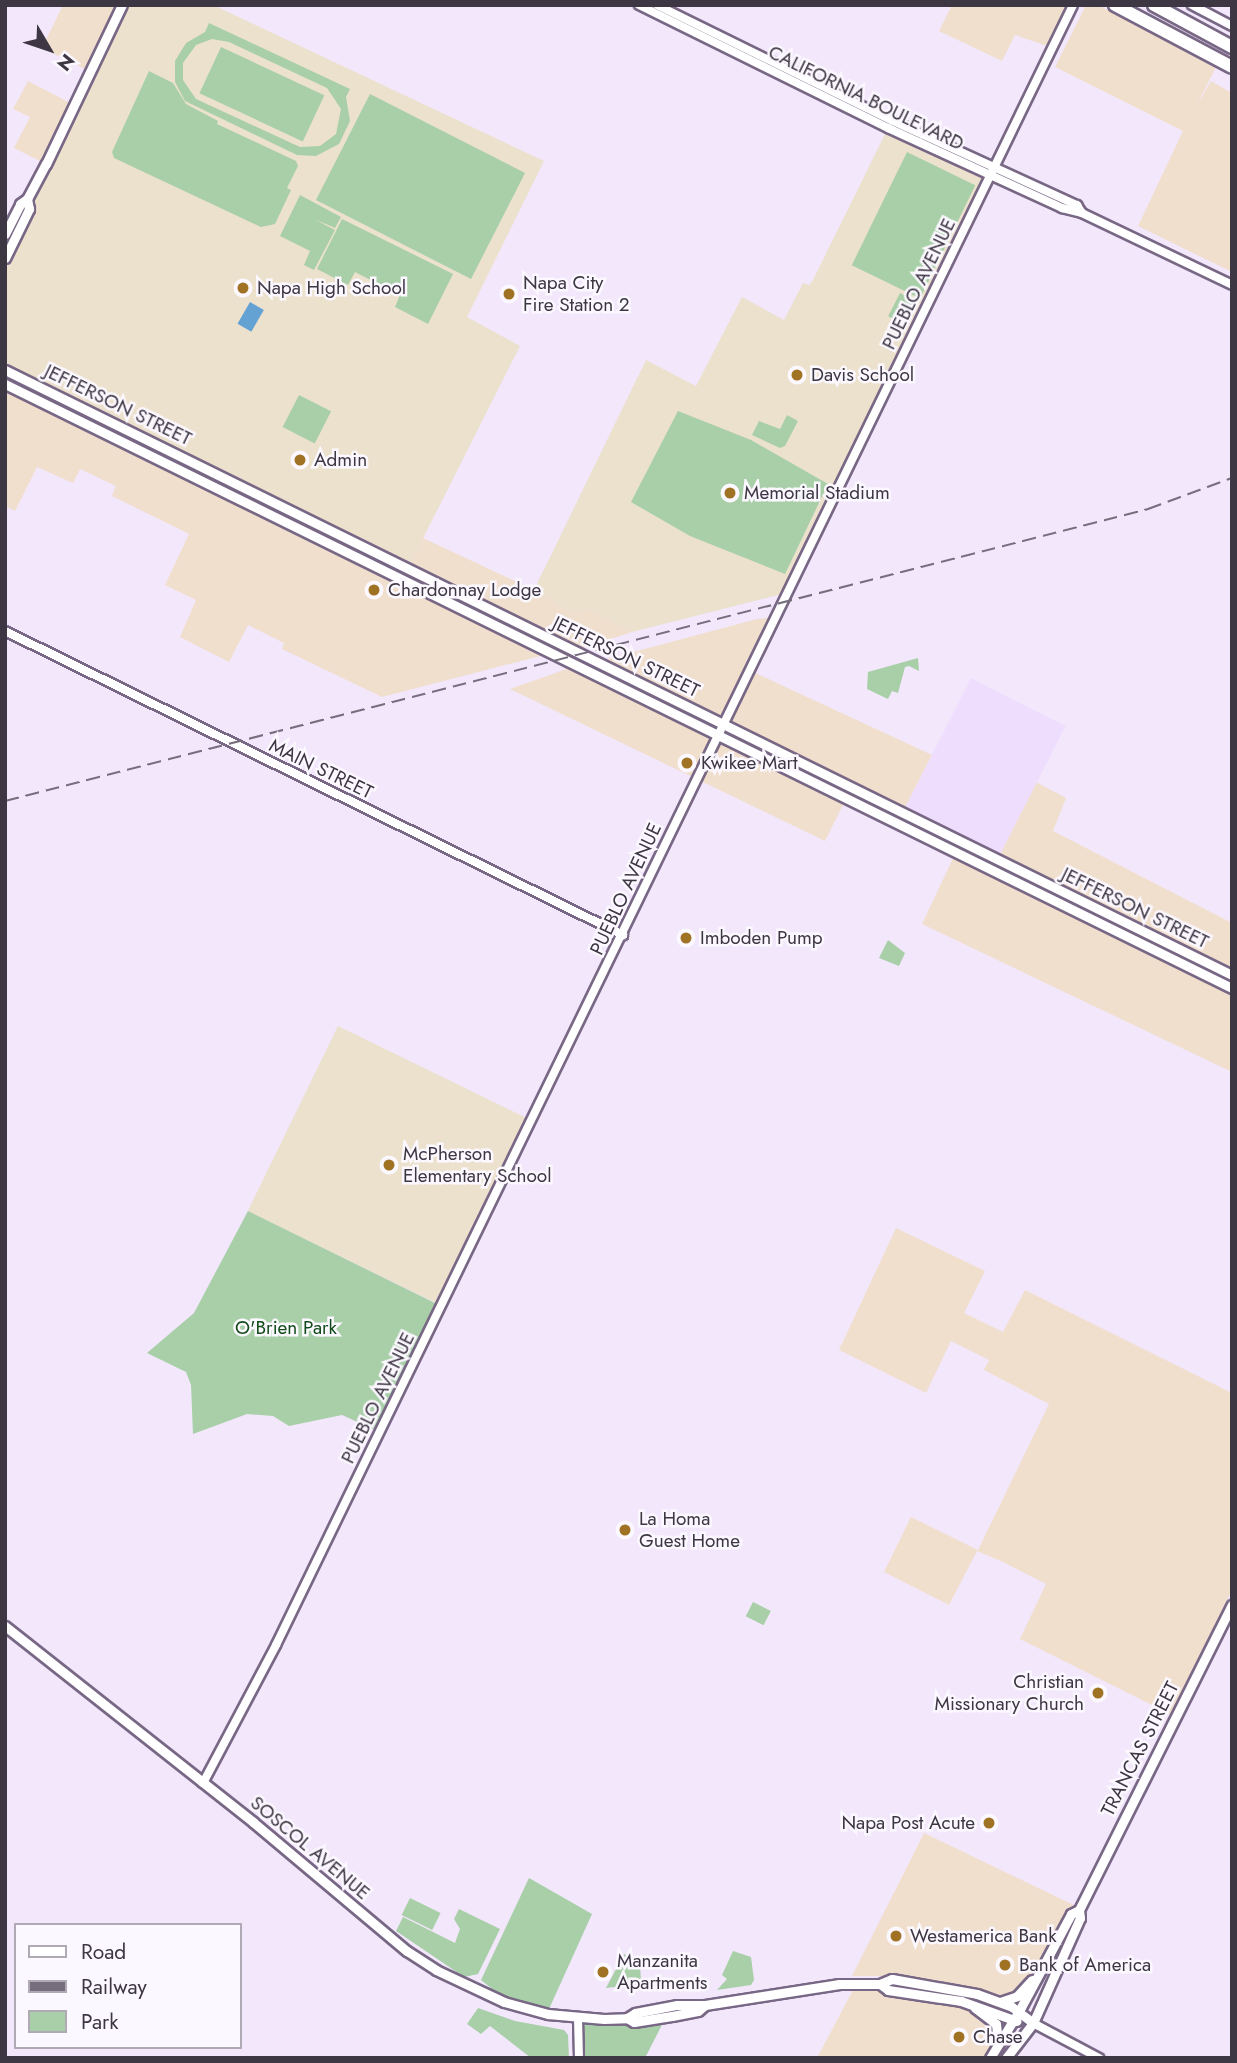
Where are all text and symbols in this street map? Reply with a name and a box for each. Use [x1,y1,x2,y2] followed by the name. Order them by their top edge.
[14,14,84,84] north arrow
[765,41,967,155] street label: CALIFORNIA BOULEVARD
[50,48,81,77] text: N
[877,215,961,353] street label: PUEBLO AVENUE
[523,272,630,316] place label: Napa City Fire Station 2
[257,277,406,299] place label: Napa High School
[235,280,251,296] marker: Napa High School
[501,286,517,302] marker: Napa City Fire Station 2
[41,360,195,450] street label: JEFFERSON STREET
[811,364,914,386] place label: Davis School
[789,367,805,383] marker: Davis School
[314,449,367,471] place label: Admin
[292,452,308,468] marker: Admin
[744,482,890,504] place label: Memorial Stadium
[722,485,738,501] marker: Memorial Stadium
[388,579,541,601] place label: Chardonnay Lodge
[366,582,382,598] marker: Chardonnay Lodge
[549,612,703,702] street label: JEFFERSON STREET
[265,734,377,804] street label: MAIN STREET
[701,752,798,774] place label: Kwikee Mart
[679,755,695,771] marker: Kwikee Mart
[586,819,666,959] street label: PUEBLO AVENUE
[1058,863,1212,953] street label: JEFFERSON STREET
[700,927,823,949] place label: Imboden Pump
[678,930,694,946] marker: Imboden Pump
[403,1143,552,1187] place label: McPherson Elementary School
[381,1157,397,1173] marker: McPherson Elementary School
[235,1317,337,1339] park label: O'Brien Park
[336,1329,420,1467] street label: PUEBLO AVENUE
[639,1508,740,1552] place label: La Homa Guest Home
[617,1522,633,1538] marker: La Homa Guest Home
[935,1671,1084,1715] place label: Christian Missionary Church
[1096,1678,1184,1820] street label: TRANCAS STREET
[1090,1685,1106,1701] marker: Christian Missionary Church
[246,1791,374,1905] street label: SOSCOL AVENUE
[841,1812,975,1834] place label: Napa Post Acute
[981,1815,997,1831] marker: Napa Post Acute
[14,1923,242,2049] legend
[910,1925,1056,1947] place label: Westamerica Bank
[888,1928,904,1944] marker: Westamerica Bank
[81,1937,126,1967] text: Road
[617,1950,707,1994] place label: Manzanita Apartments
[1019,1954,1151,1976] place label: Bank of America
[997,1957,1013,1973] marker: Bank of America
[595,1964,611,1980] marker: Manzanita Apartments
[81,1972,147,2002] text: Railway
[81,2007,118,2037] text: Park
[973,2026,1023,2048] place label: Chase
[951,2029,967,2045] marker: Chase

